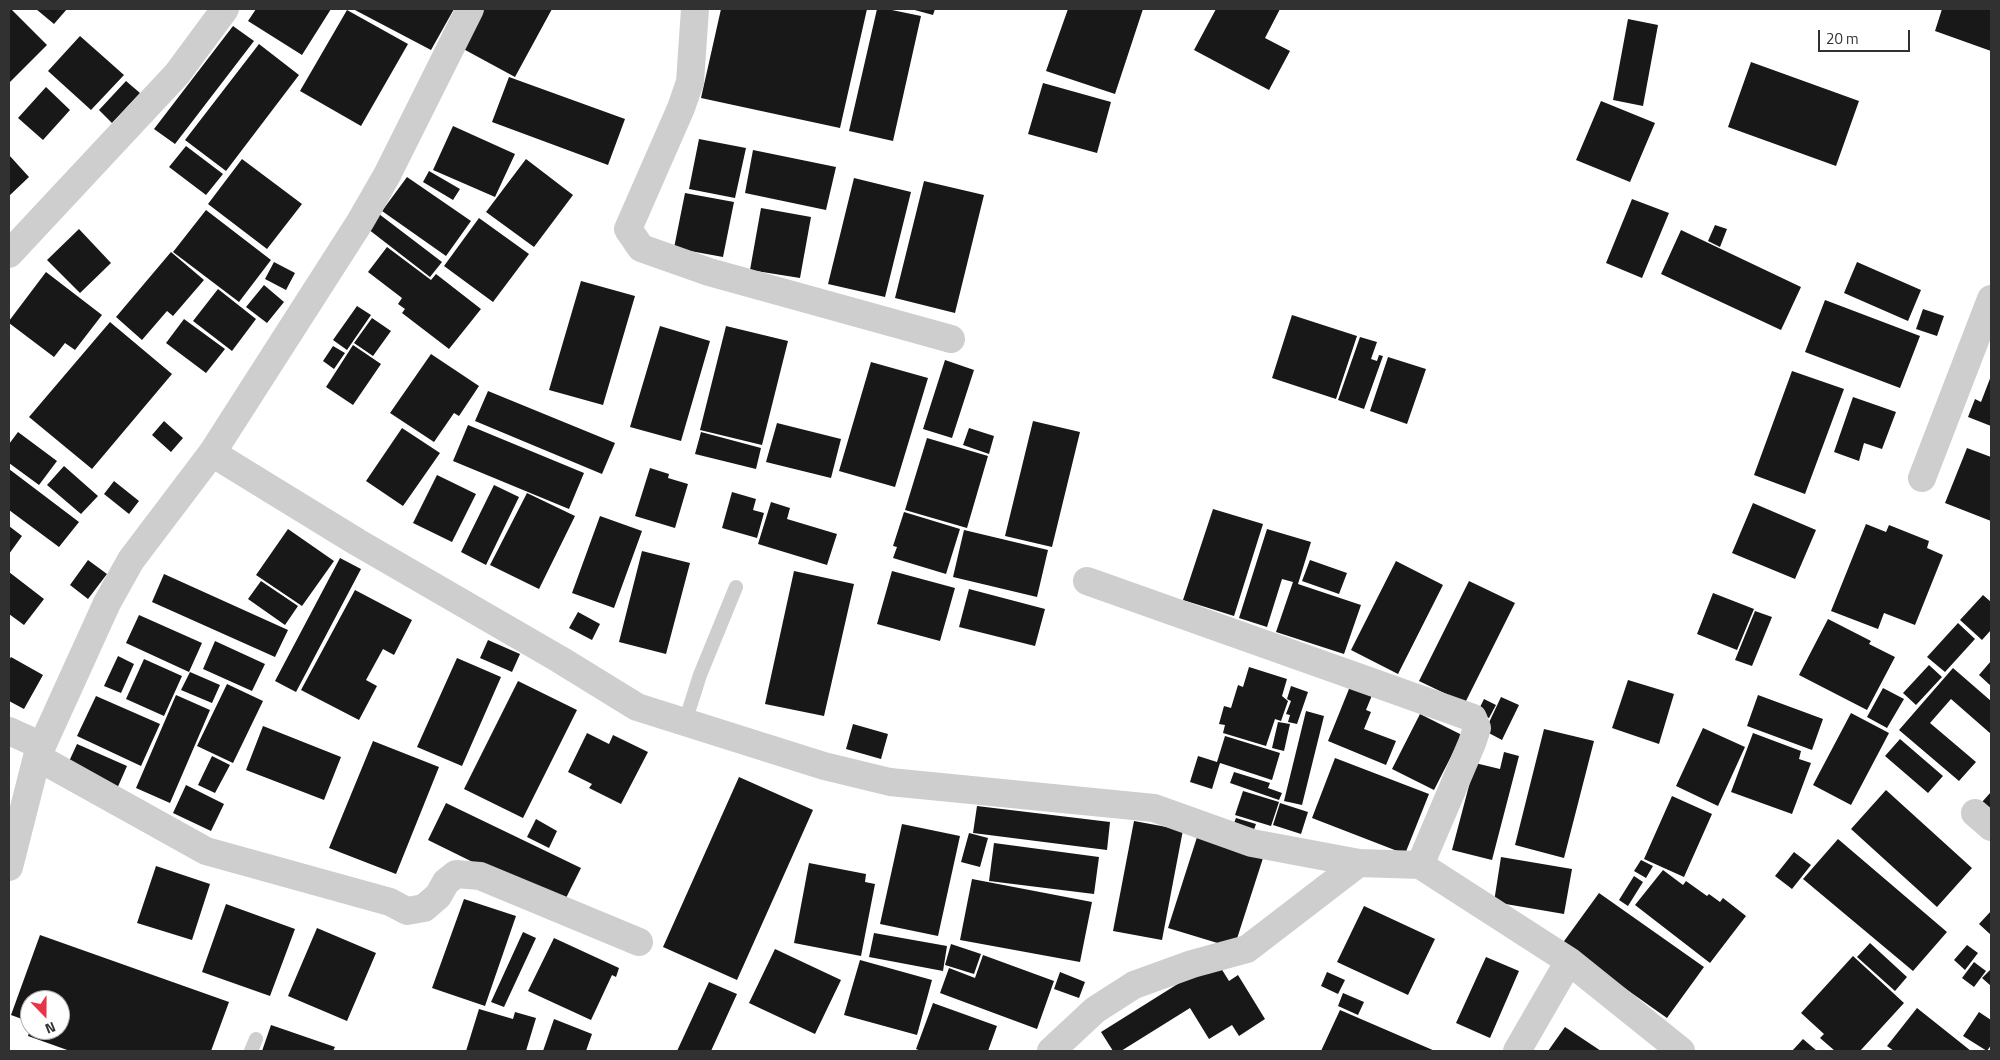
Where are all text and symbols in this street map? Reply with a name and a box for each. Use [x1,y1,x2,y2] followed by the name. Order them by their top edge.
[1820,20,1912,52] scale bar
[1826,27,1859,50] text: 20 m
[20,990,70,1040] north arrow
[42,1017,59,1040] text: N

